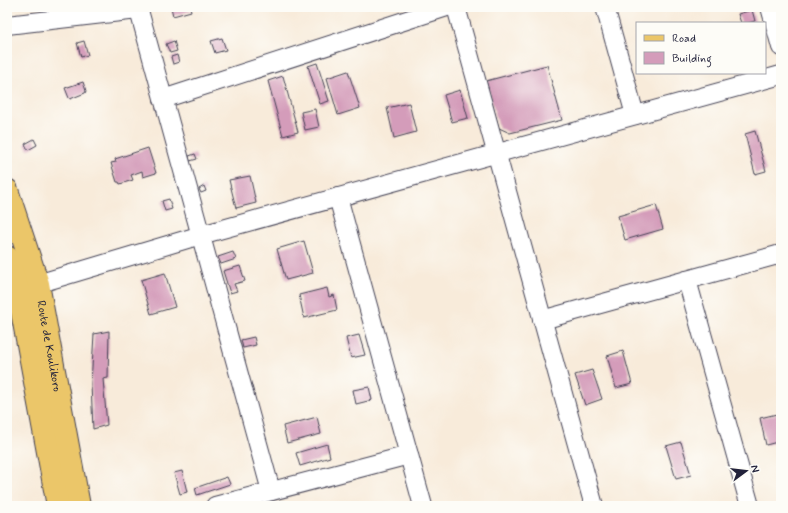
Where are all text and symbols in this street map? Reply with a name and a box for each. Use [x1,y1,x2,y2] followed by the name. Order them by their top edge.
[636,22,766,74] legend
[672,31,696,47] text: Road
[672,51,712,68] text: Building
[32,299,65,393] street label: Route de Koulikoro
[726,451,766,491] north arrow
[747,463,762,474] text: N

